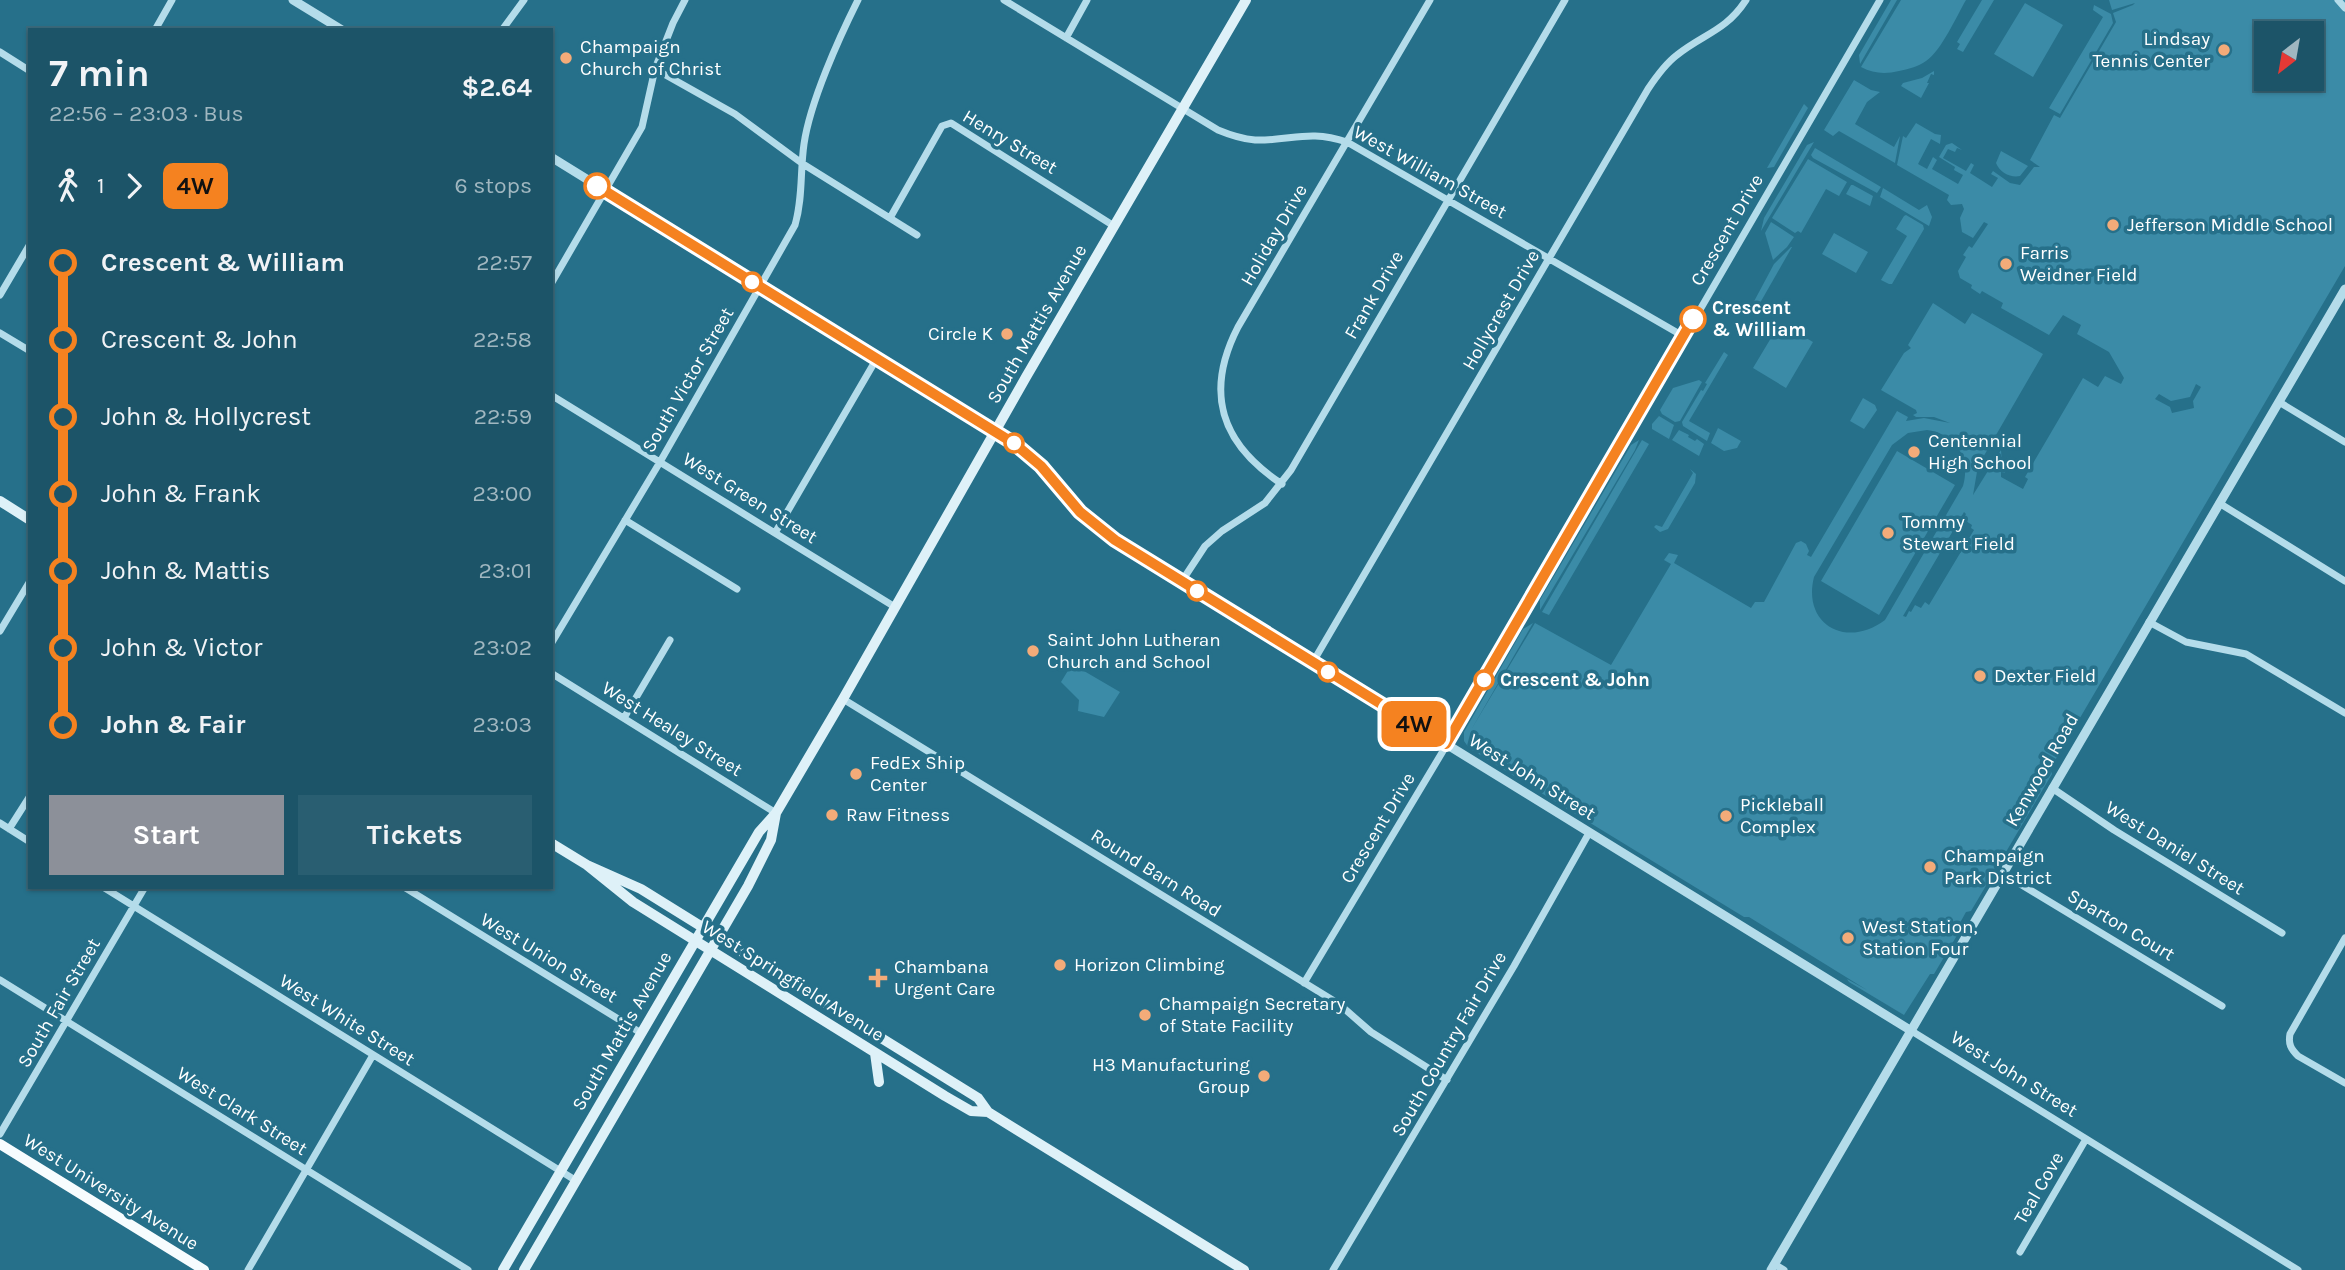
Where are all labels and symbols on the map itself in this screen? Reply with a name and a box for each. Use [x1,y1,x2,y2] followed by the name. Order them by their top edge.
[2254,21,2324,91] north arrow
[2092,28,2210,72] place label: Lindsay Tennis Center
[580,36,721,80] place label: Champaign Church of Christ
[2216,42,2232,58] marker: Lindsay Tennis Center
[558,50,574,66] marker: Champaign Church of Christ
[959,105,1061,179] street label: Henry Street
[1350,121,1510,223] street label: West William Street
[1686,170,1768,290] street label: Crescent Drive
[584,173,610,199] unlabelled marker
[1236,180,1312,290] street label: Holiday Drive
[2127,214,2333,236] place label: Jefferson Middle School
[2105,217,2121,233] marker: Jefferson Middle School
[982,241,1092,407] street label: South Mattis Avenue
[2020,242,2138,286] place label: Farris Weidner Field
[1458,246,1544,374] street label: Hollycrest Drive
[1340,247,1408,343] street label: Frank Drive
[1998,256,2014,272] marker: Farris Weidner Field
[742,272,762,292] unlabelled marker
[1712,297,1806,341] place label: Crescent & William
[638,304,738,456] street label: South Victor Street
[1680,306,1706,332] marker: Crescent & William
[928,323,993,345] place label: Circle K
[999,326,1015,342] marker: Circle K
[1928,430,2032,474] place label: Centennial High School
[1004,433,1024,453] unlabelled marker
[1906,444,1922,460] marker: Centennial High School
[679,448,821,548] street label: West Green Street
[1902,511,2015,555] place label: Tommy Stewart Field
[1880,525,1896,541] marker: Tommy Stewart Field
[1187,581,1207,601] unlabelled marker
[1047,629,1221,673] place label: Saint John Lutheran Church and School
[1025,643,1041,659] marker: Saint John Lutheran Church and School
[1318,662,1338,682] unlabelled marker
[1994,665,2096,687] place label: Dexter Field
[1972,668,1988,684] marker: Dexter Field
[1500,669,1650,691] place label: Crescent & John
[1474,670,1494,690] marker: Crescent & John
[598,677,746,781] street label: West Healey Street
[1382,701,1446,747] line badge: 4W
[2001,710,2083,830] street label: Kenwood Road
[1465,729,1599,825] street label: West John Street
[870,752,965,796] place label: FedEx Ship Center
[848,766,864,782] marker: FedEx Ship Center
[1336,769,1420,887] street label: Crescent Drive
[1740,794,1824,838] place label: Pickleball Complex
[2101,796,2249,900] street label: West Daniel Street
[846,804,950,826] place label: Raw Fitness
[824,807,840,823] marker: Raw Fitness
[1718,808,1734,824] marker: Pickleball Complex
[1087,824,1225,922] street label: Round Barn Road
[1944,845,2052,889] place label: Champaign Park District
[1922,859,1938,875] marker: Champaign Park District
[2063,884,2179,966] street label: Sparton Court
[477,908,621,1008] street label: West Union Street
[698,916,888,1046] street label: West Springfield Avenue
[1862,916,1978,960] place label: West Station, Station Four
[1840,930,1856,946] marker: West Station, Station Four
[13,934,105,1072] street label: South Fair Street
[1387,947,1511,1141] street label: South Country Fair Drive
[567,948,677,1114] street label: South Mattis Avenue
[1074,954,1225,976] place label: Horizon Climbing
[894,956,995,1000] place label: Chambana Urgent Care
[1052,957,1068,973] marker: Horizon Climbing
[868,968,888,988] marker: Chambana Urgent Care
[275,969,419,1071] street label: West White Street
[1159,993,1345,1037] place label: Champaign Secretary of State Facility
[1137,1007,1153,1023] marker: Champaign Secretary of State Facility
[1947,1026,2081,1122] street label: West John Street
[1092,1054,1250,1098] place label: H3 Manufacturing Group
[173,1062,311,1160] street label: West Clark Street
[1256,1068,1272,1084] marker: H3 Manufacturing Group
[19,1129,203,1255] street label: West University Avenue
[2010,1148,2068,1228] street label: Teal Cove

